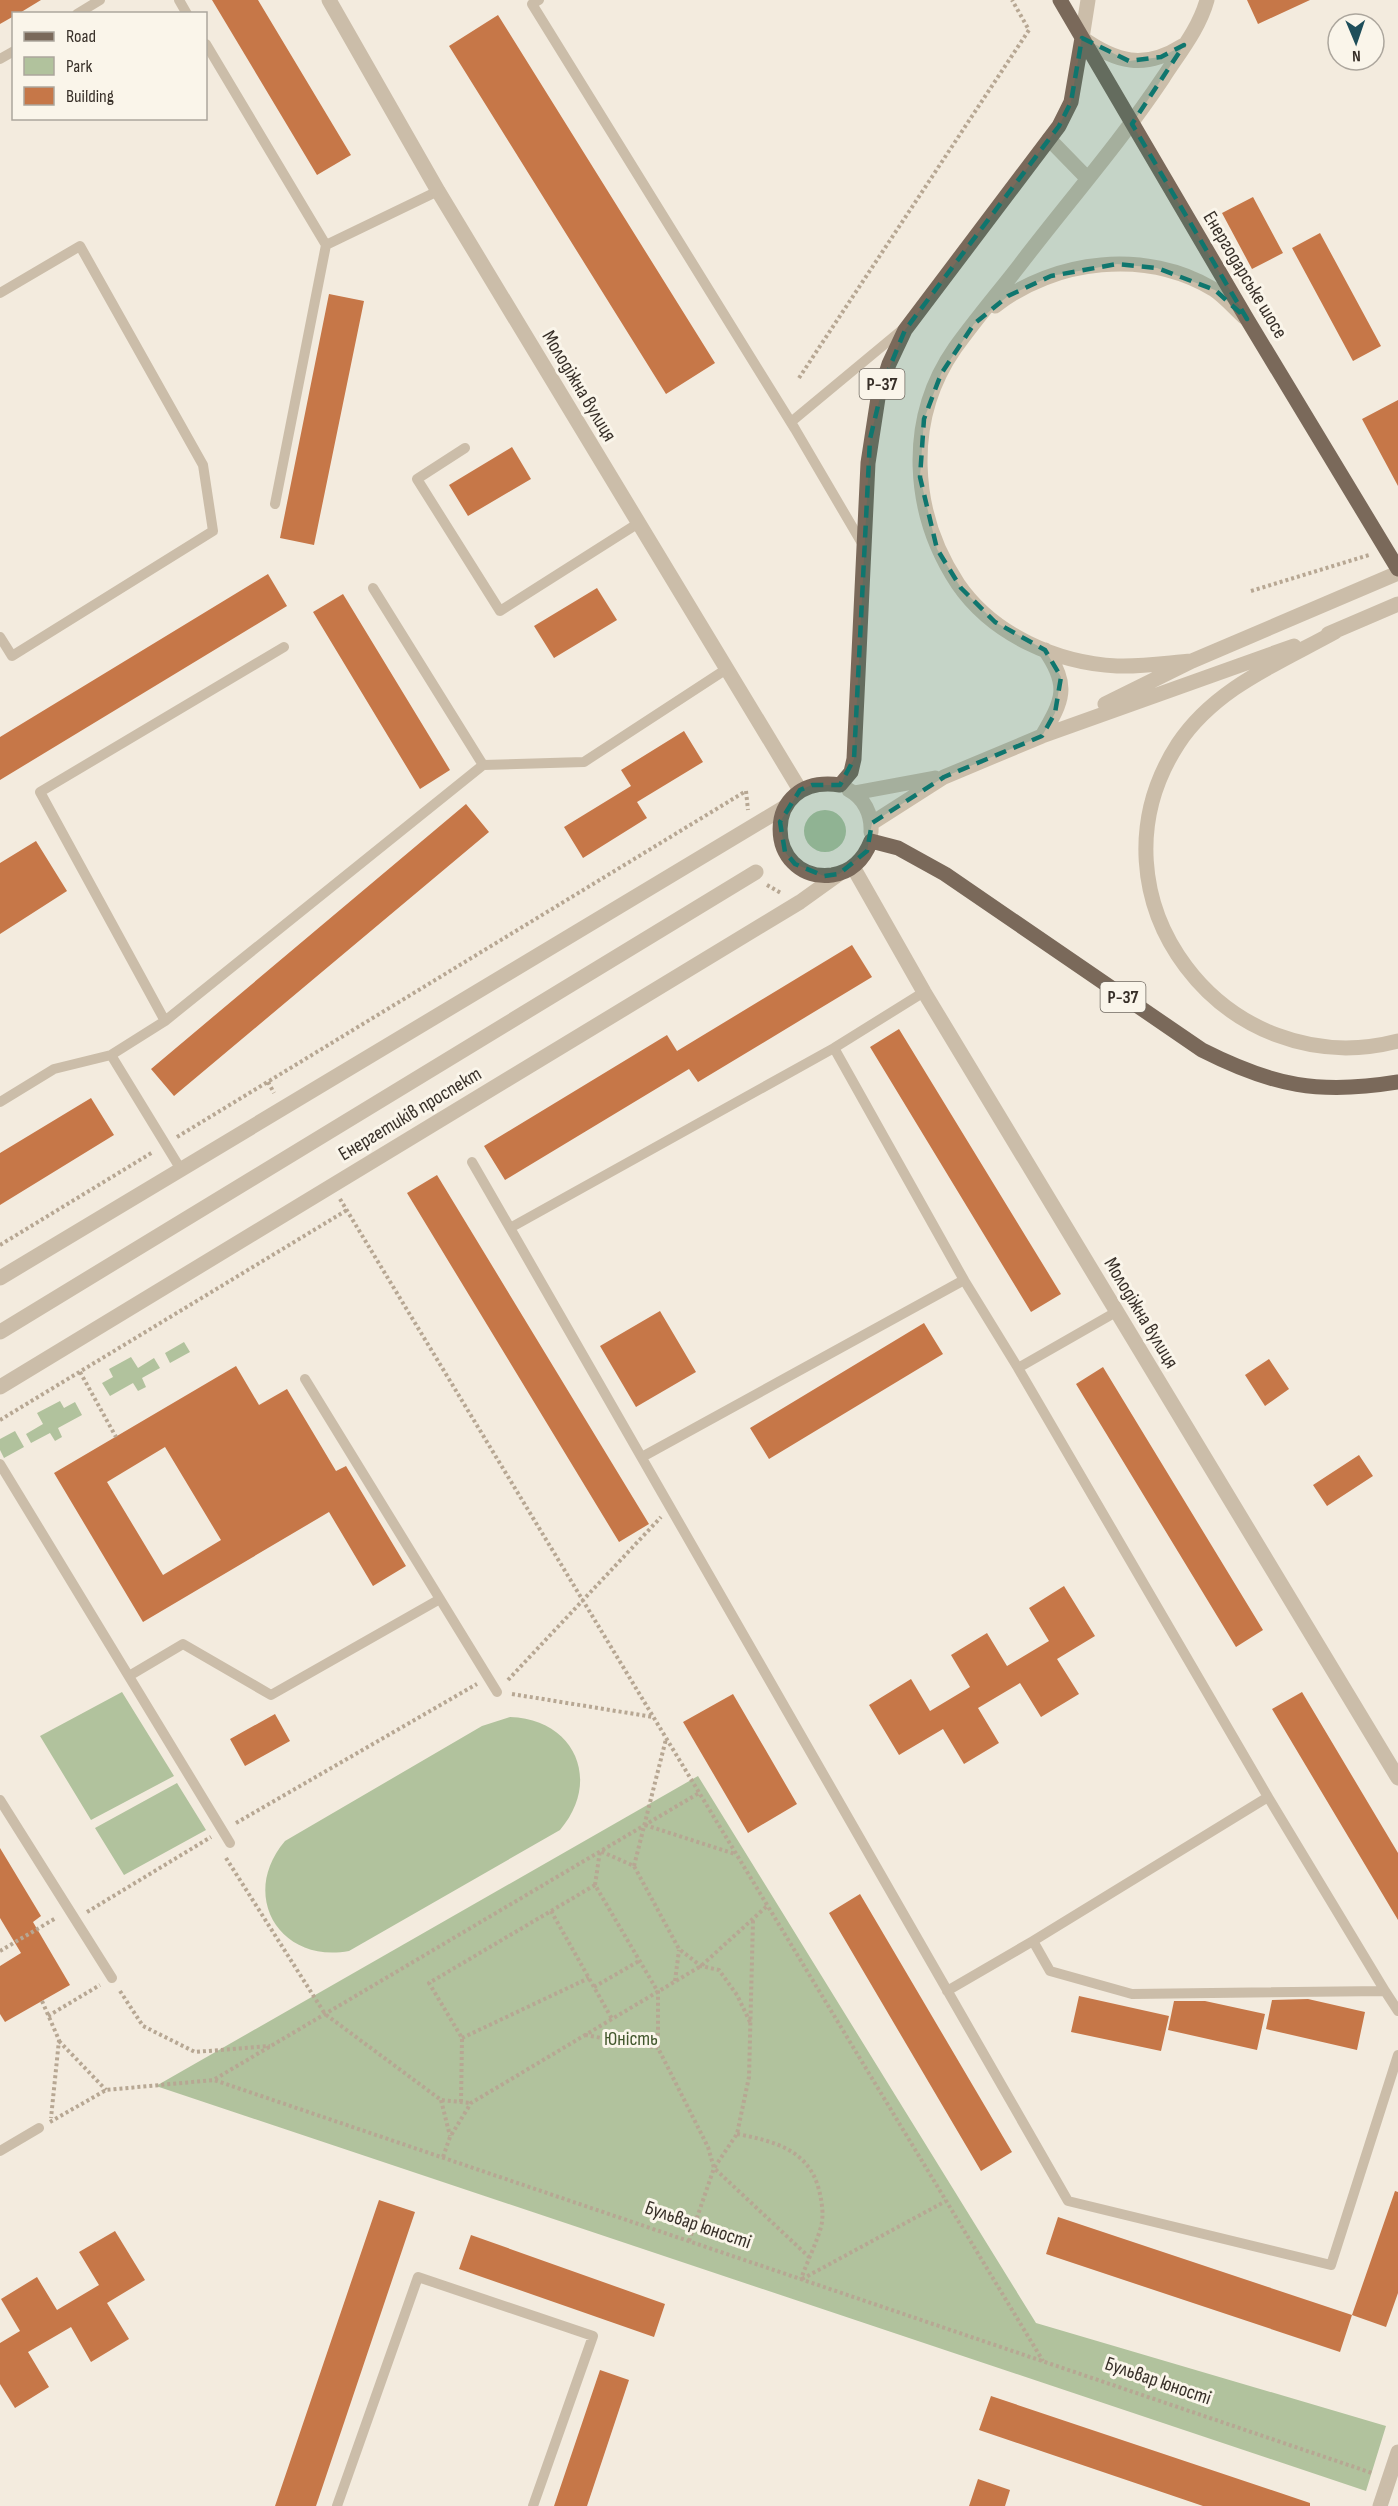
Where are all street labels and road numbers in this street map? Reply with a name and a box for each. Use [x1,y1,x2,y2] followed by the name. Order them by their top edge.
[1198,207,1292,343] street label: Енергодарське шосе
[537,326,621,446] street label: Молодіжна вулиця
[860,369,904,399] road number: Р-37
[1100,982,1146,1012] road number: Р-37
[334,1062,486,1166] street label: Енергетиків проспект
[1099,1253,1183,1373] street label: Молодіжна вулиця
[642,2196,754,2254] street label: Бульвар юності
[1102,2352,1214,2410] street label: Бульвар юності

